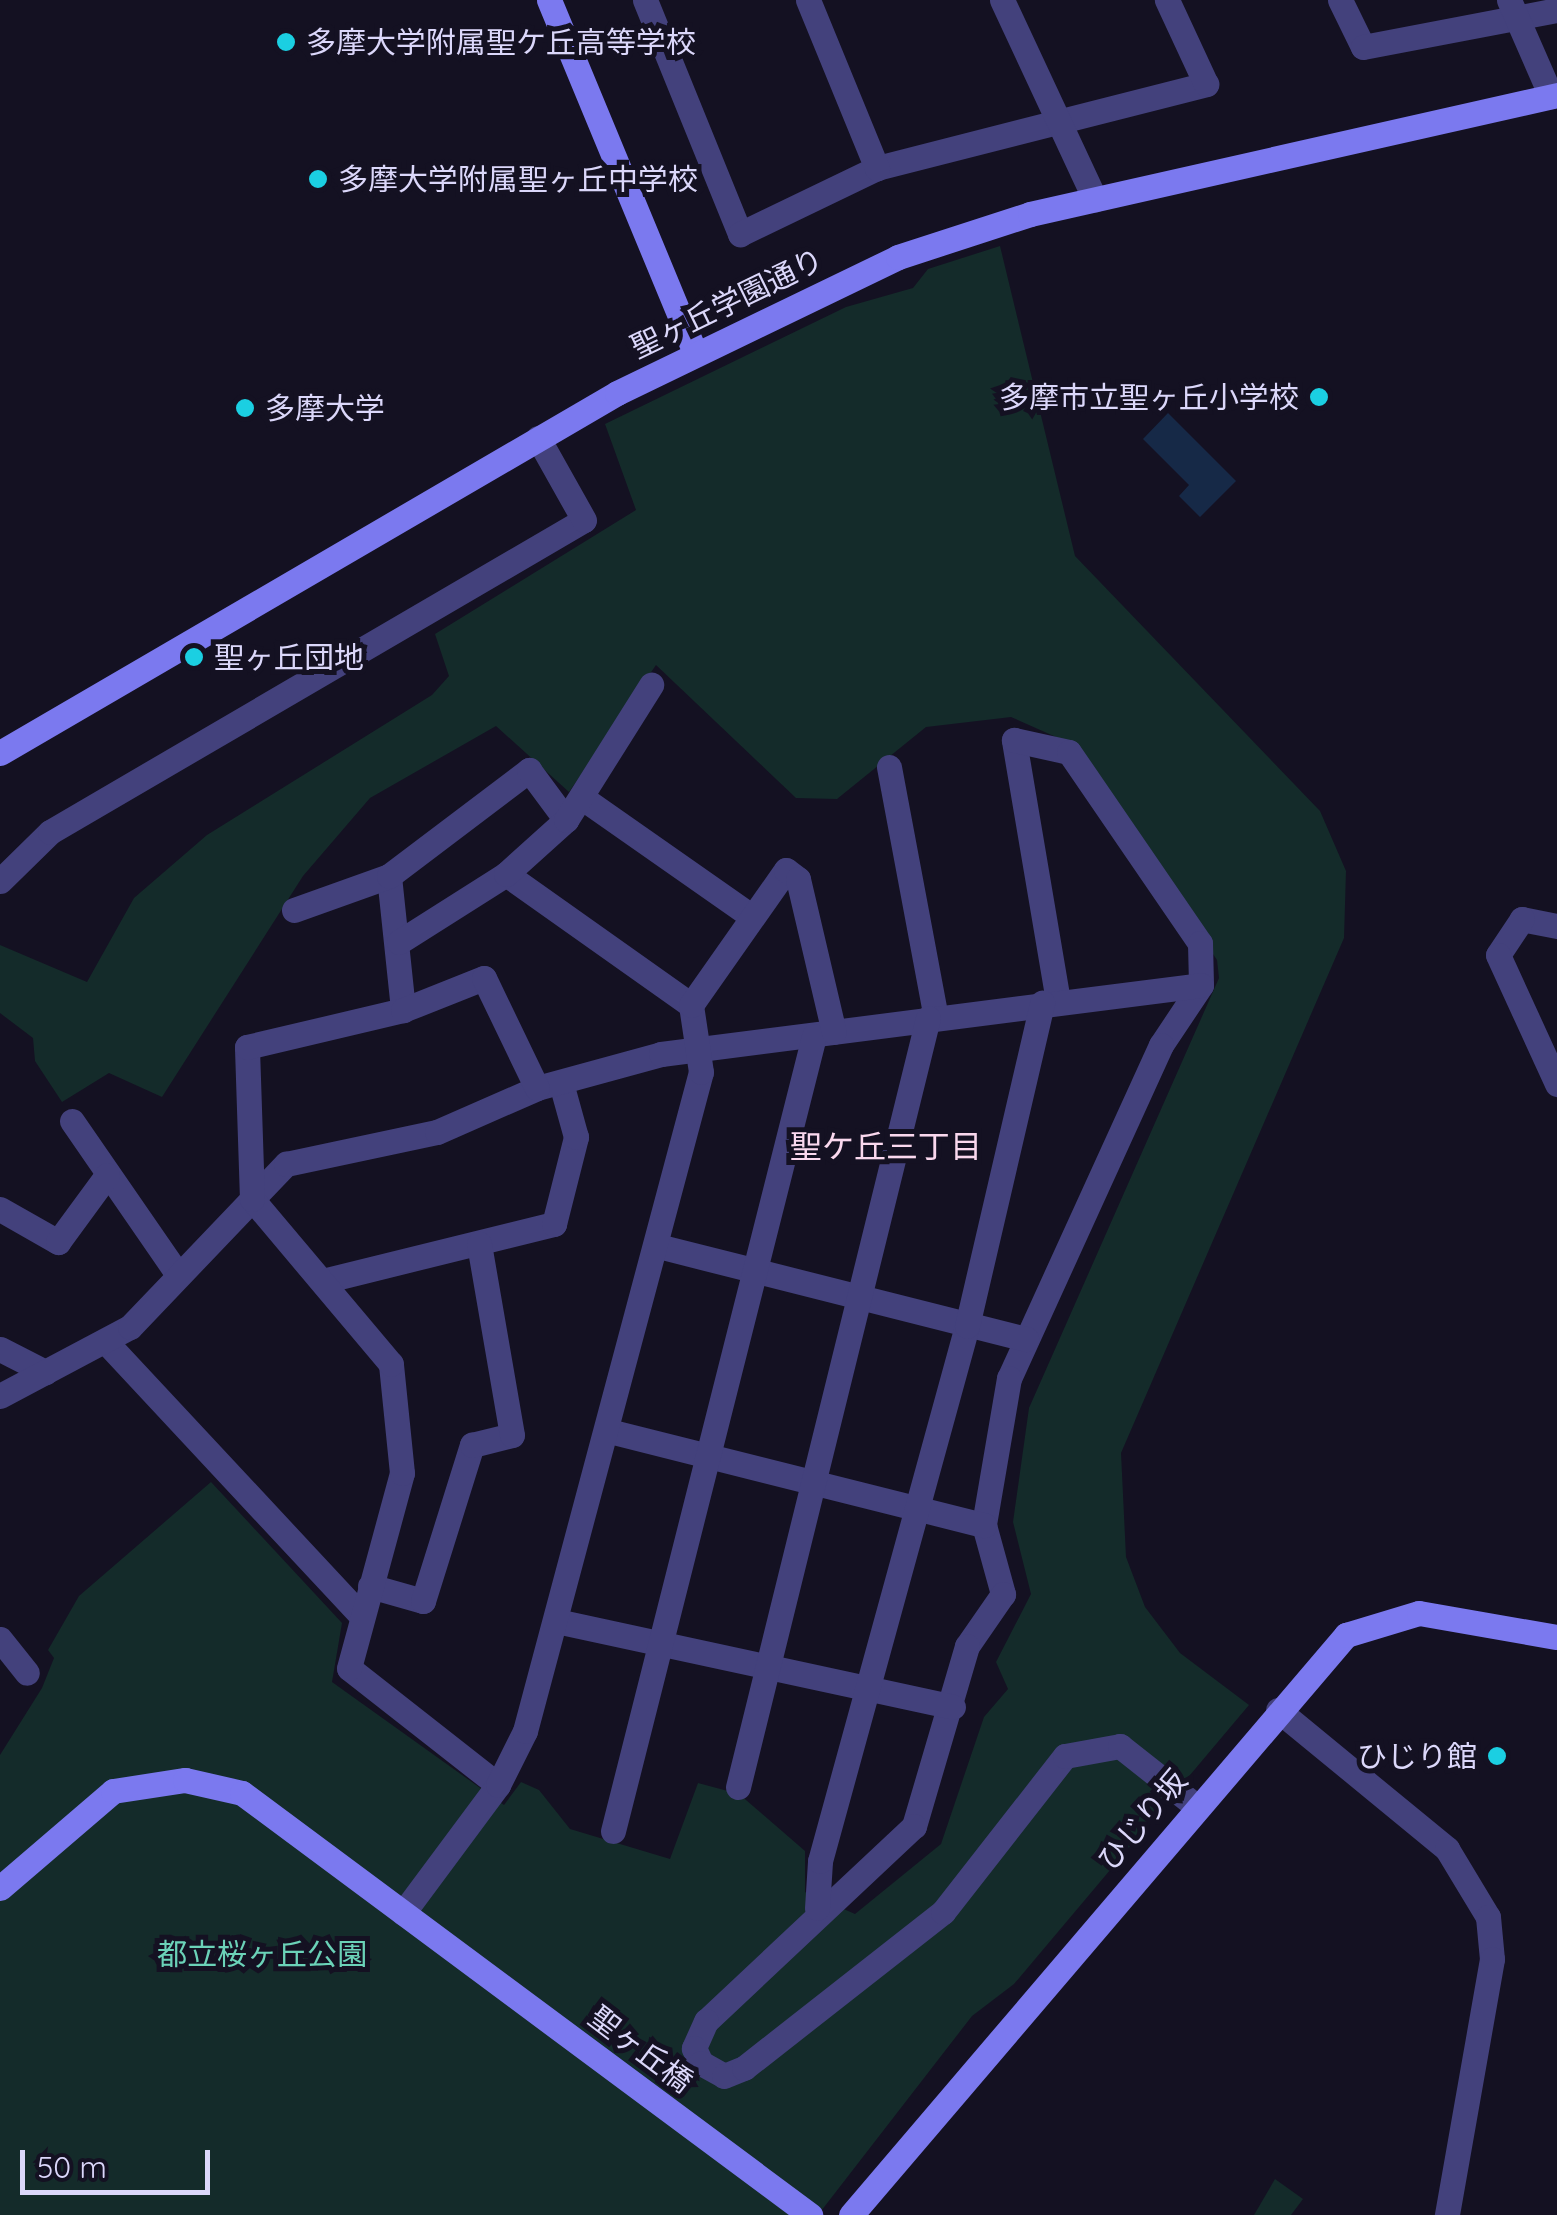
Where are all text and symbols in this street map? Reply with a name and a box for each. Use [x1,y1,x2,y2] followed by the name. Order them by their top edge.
[306,24,696,60] place label: 多摩大学附属聖ケ丘高等学校
[275,31,297,53] marker: 多摩大学附属聖ケ丘高等学校
[338,161,698,197] place label: 多摩大学附属聖ヶ丘中学校
[307,168,329,190] marker: 多摩大学附属聖ヶ丘中学校
[625,241,829,365] street label: 聖ヶ丘学園通り
[999,379,1299,415] place label: 多摩市立聖ヶ丘小学校
[1308,386,1330,408] marker: 多摩市立聖ヶ丘小学校
[265,390,385,426] place label: 多摩大学
[234,397,256,419] marker: 多摩大学
[214,639,364,675] place label: 聖ヶ丘団地
[183,646,205,668] marker: 聖ヶ丘団地
[790,1127,982,1165] district label: 聖ケ丘三丁目
[1357,1738,1477,1774] place label: ひじり館
[1486,1745,1508,1767] marker: ひじり館
[1090,1762,1194,1878] street label: ひじり坂
[157,1936,367,1972] park label: 都立桜ヶ丘公園
[582,1999,700,2099] street label: 聖ヶ丘橋
[25,2130,215,2192] scale bar
[37,2148,107,2186] text: 50 m

